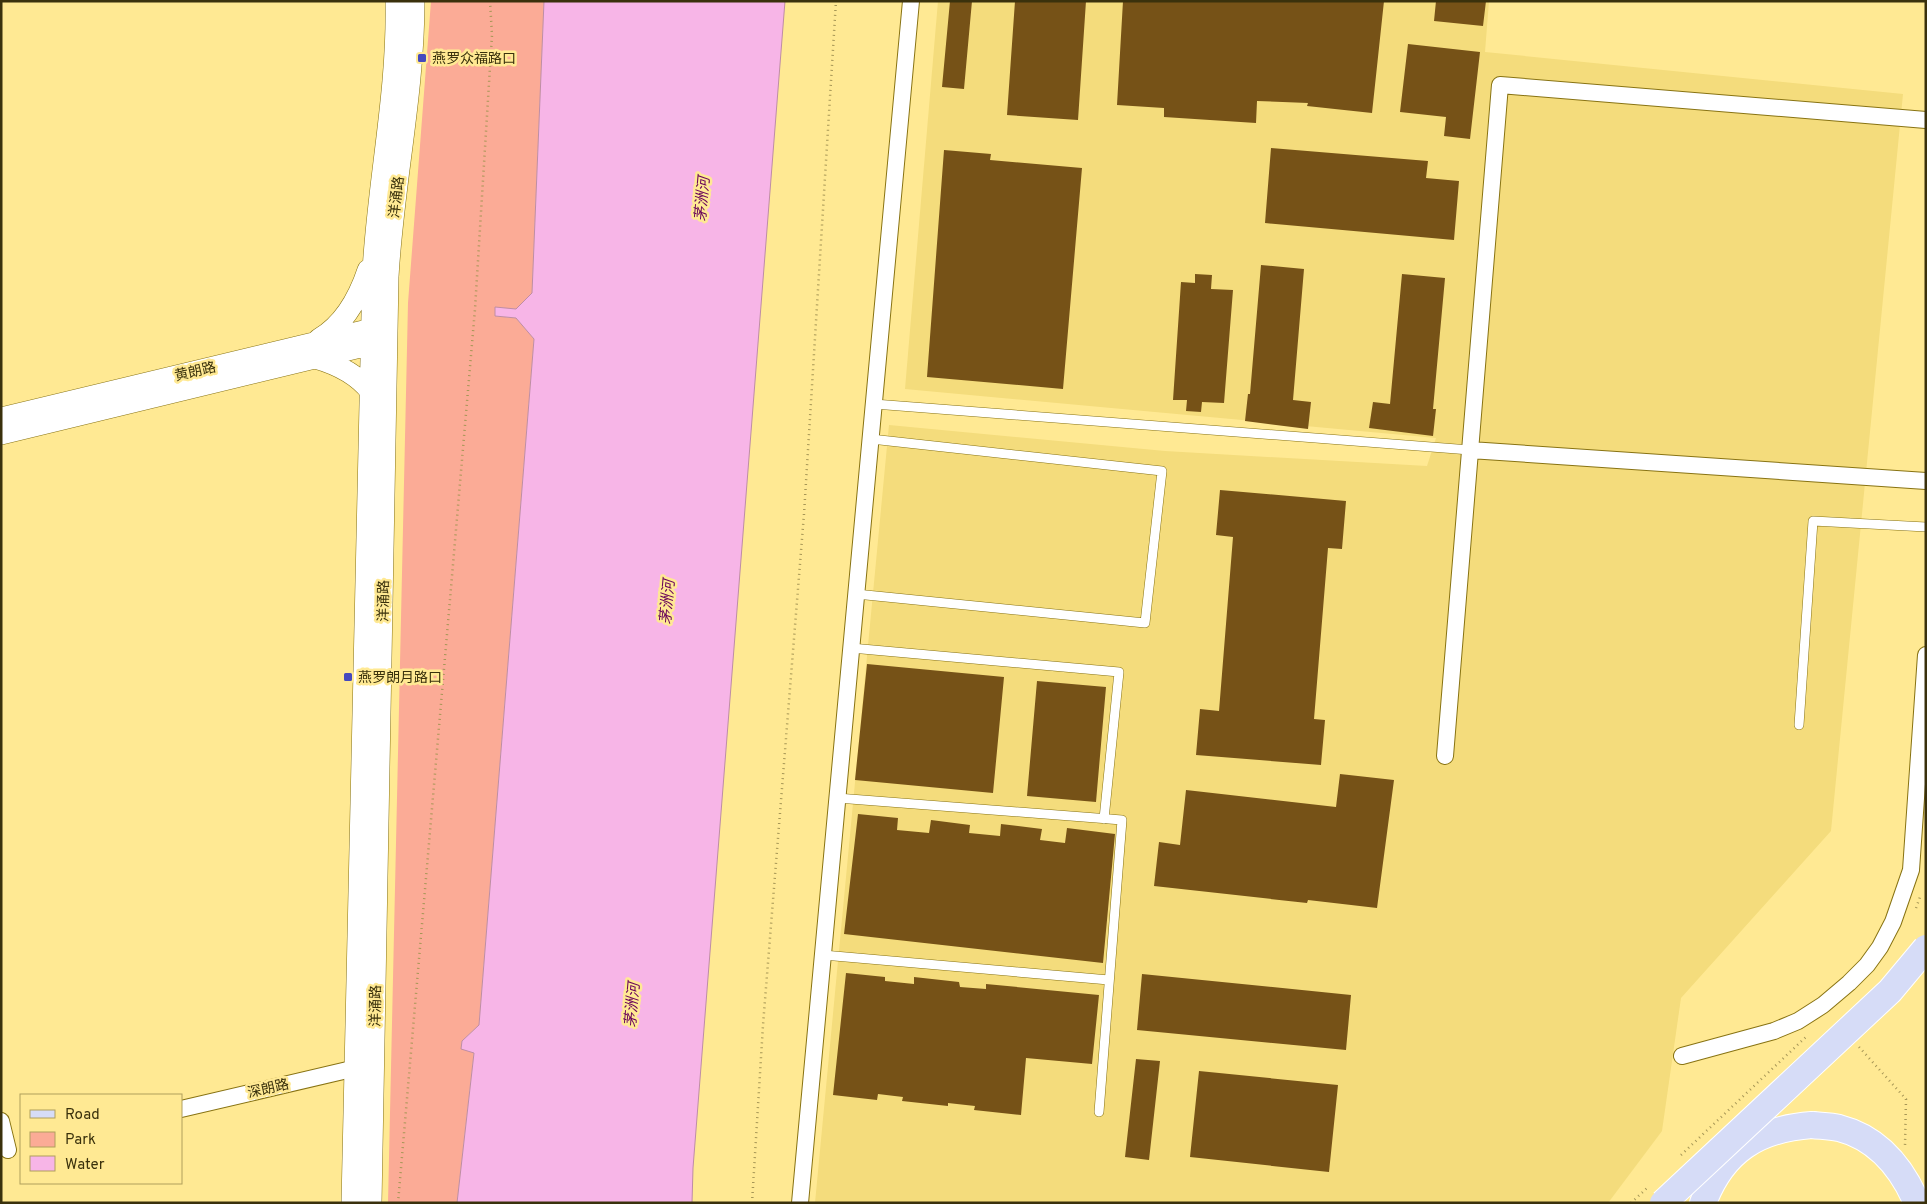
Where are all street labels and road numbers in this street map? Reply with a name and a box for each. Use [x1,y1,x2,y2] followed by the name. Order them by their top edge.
[386,175,408,219] street label: 洋涌路
[173,359,218,385] street label: 黄朗路
[376,580,393,622] street label: 洋涌路
[368,985,385,1027] street label: 洋涌路
[246,1076,291,1102] street label: 深朗路

